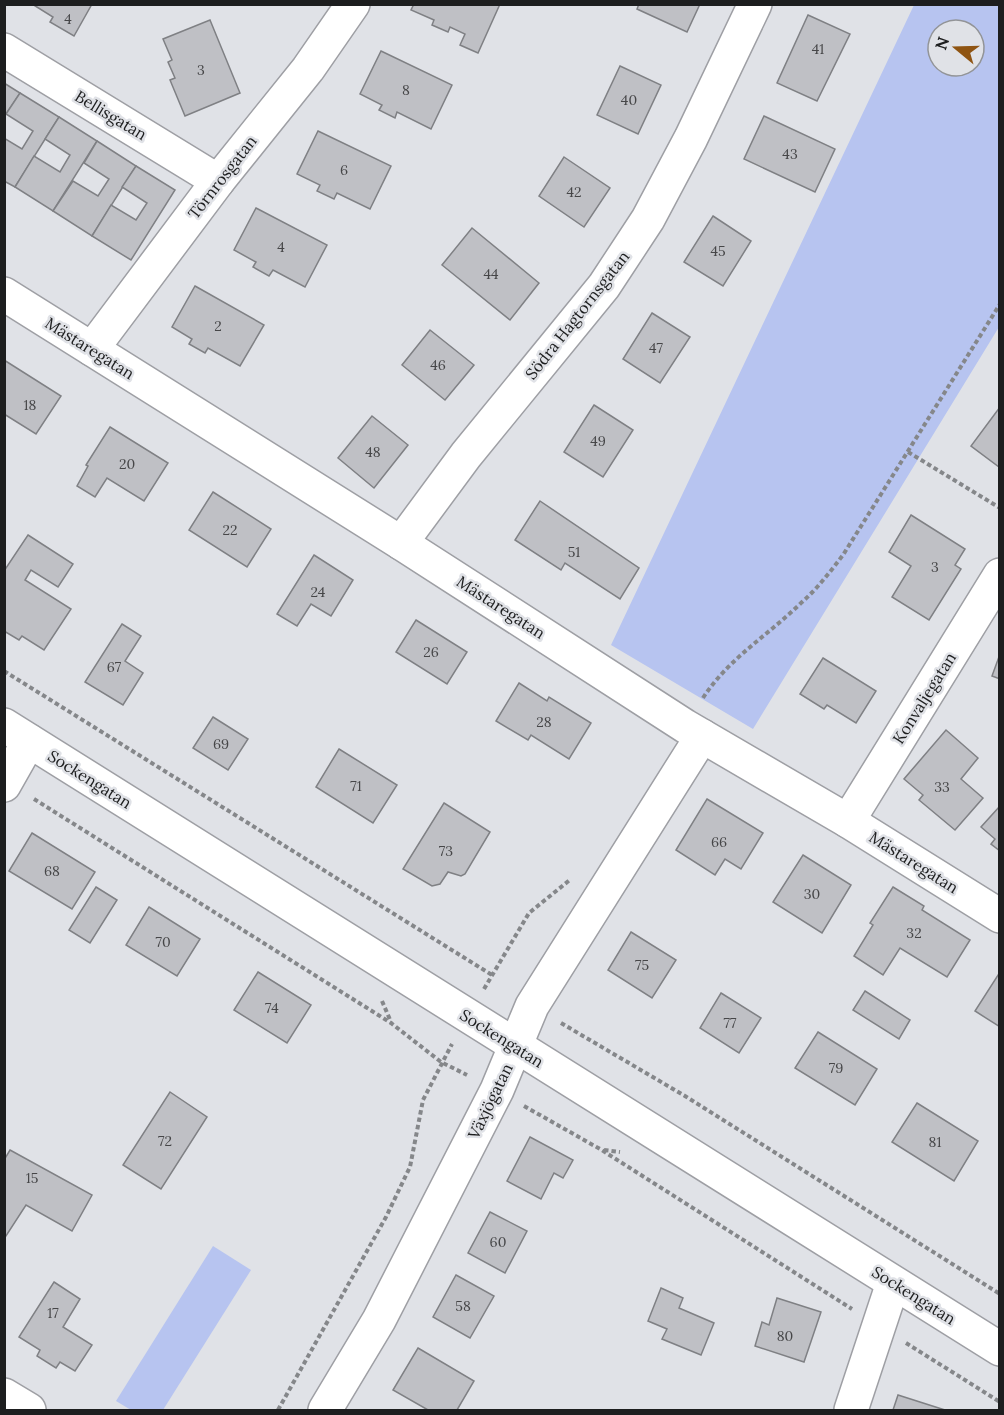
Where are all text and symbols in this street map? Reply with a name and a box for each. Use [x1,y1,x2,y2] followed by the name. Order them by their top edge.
[64,10,72,28] house number: 4
[926,18,986,78] north arrow
[930,34,953,52] text: N
[812,40,824,58] house number: 41
[197,61,205,79] house number: 3
[402,81,410,99] house number: 8
[71,86,151,144] street label: Bellisgatan
[621,91,637,109] house number: 40
[183,131,261,223] street label: Törnrosgatan
[782,145,798,163] house number: 43
[340,161,348,179] house number: 6
[566,183,582,201] house number: 42
[277,238,285,256] house number: 4
[710,242,726,260] house number: 45
[521,247,634,383] street label: Södra Hagtornsgatan
[483,265,499,283] house number: 44
[42,313,139,384] street label: Mästaregatan
[214,317,222,335] house number: 2
[649,339,664,357] house number: 47
[430,356,446,374] house number: 46
[24,396,37,414] house number: 18
[590,432,606,450] house number: 49
[365,443,381,461] house number: 48
[119,455,135,473] house number: 20
[222,521,238,539] house number: 22
[568,543,580,561] house number: 51
[931,558,939,576] house number: 3
[453,571,549,643] street label: Mästaregatan
[311,583,326,601] house number: 24
[423,643,439,661] house number: 26
[888,648,960,747] street label: Konvaljegatan
[107,658,122,676] house number: 67
[536,713,552,731] house number: 28
[213,735,229,753] house number: 69
[44,745,136,813] street label: Sockengatan
[350,777,362,795] house number: 71
[934,778,950,796] house number: 33
[866,827,963,898] street label: Mästaregatan
[711,833,727,851] house number: 66
[439,842,453,860] house number: 73
[44,862,60,880] house number: 68
[804,885,820,903] house number: 30
[906,924,922,942] house number: 32
[155,933,171,951] house number: 70
[635,956,649,974] house number: 75
[265,999,279,1017] house number: 74
[456,1004,548,1072] street label: Sockengatan
[724,1014,737,1032] house number: 77
[829,1059,843,1077] house number: 79
[463,1060,517,1143] street label: Växjögatan
[158,1132,172,1150] house number: 72
[929,1133,941,1151] house number: 81
[26,1169,38,1187] house number: 15
[490,1233,506,1251] house number: 60
[868,1261,960,1329] street label: Sockengatan
[455,1297,471,1315] house number: 58
[47,1304,59,1322] house number: 17
[777,1327,793,1345] house number: 80

